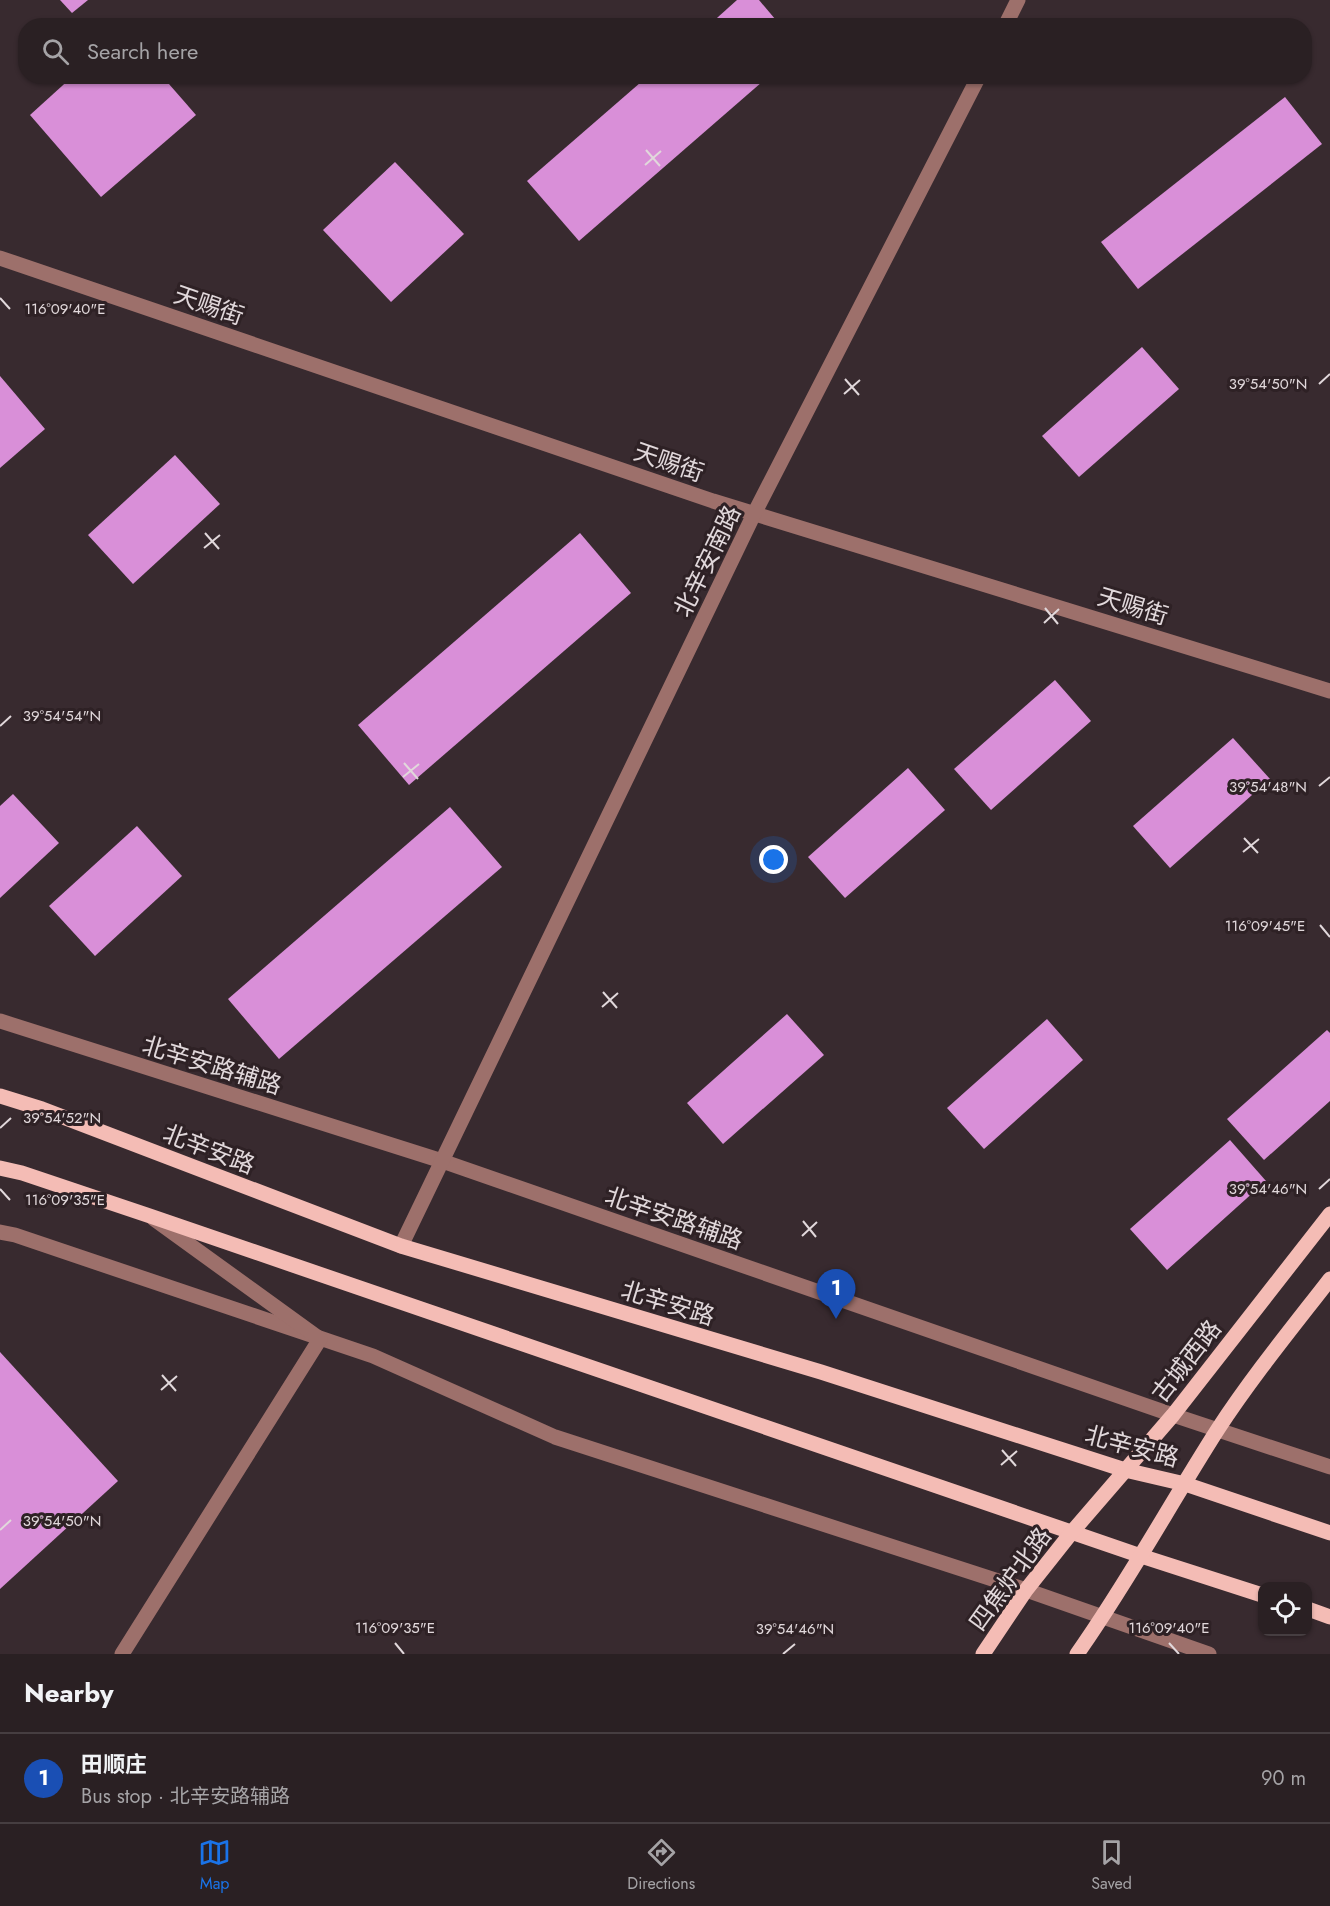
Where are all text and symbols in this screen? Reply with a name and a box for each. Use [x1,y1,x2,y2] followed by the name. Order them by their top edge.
[18,18,1312,84] search box
[39,35,72,68] icon: search
[87,35,198,67] text: Search here
[169,277,249,333] street label: 天赐街
[24,298,106,320] text: 116°09'40"E
[1229,373,1307,395] text: 39°54'50"N
[629,434,709,490] street label: 天赐街
[665,499,749,623] street label: 北辛安南路
[1093,579,1173,633] street label: 天赐街
[23,705,101,727] text: 39°54'54"N
[1229,776,1307,798] text: 39°54'48"N
[759,845,788,874] your location
[1225,915,1305,937] text: 116°09'45"E
[138,1027,286,1103] street label: 北辛安路辅路
[23,1107,101,1129] text: 39°54'52"N
[158,1115,260,1183] street label: 北辛安路
[600,1178,748,1258] street label: 北辛安路辅路
[1229,1178,1307,1200] text: 39°54'46"N
[25,1189,105,1211] text: 116°09'35"E
[816,1270,856,1319] pin: 1
[617,1272,719,1334] street label: 北辛安路
[1143,1312,1229,1410] street label: 古城西路
[1081,1417,1183,1475] street label: 北辛安路
[23,1510,101,1532] text: 39°54'50"N
[961,1520,1059,1638] street label: 四焦炉北路
[1258,1582,1312,1636] map controls
[1258,1582,1312,1636] button: locate
[355,1617,435,1639] text: 116°09'35"E
[1128,1617,1210,1639] text: 116°09'40"E
[756,1618,834,1640] text: 39°54'46"N
[24,1674,113,1712] text: Nearby
[81,1748,147,1780] text: 田顺庄
[38,1764,49,1793] text: 1
[1261,1764,1306,1793] text: 90 m
[81,1782,290,1811] text: Bus stop · 北辛安路辅路
[198,1836,231,1895] tab: Map
[627,1836,695,1895] tab: Directions
[1091,1836,1132,1895] tab: Saved

